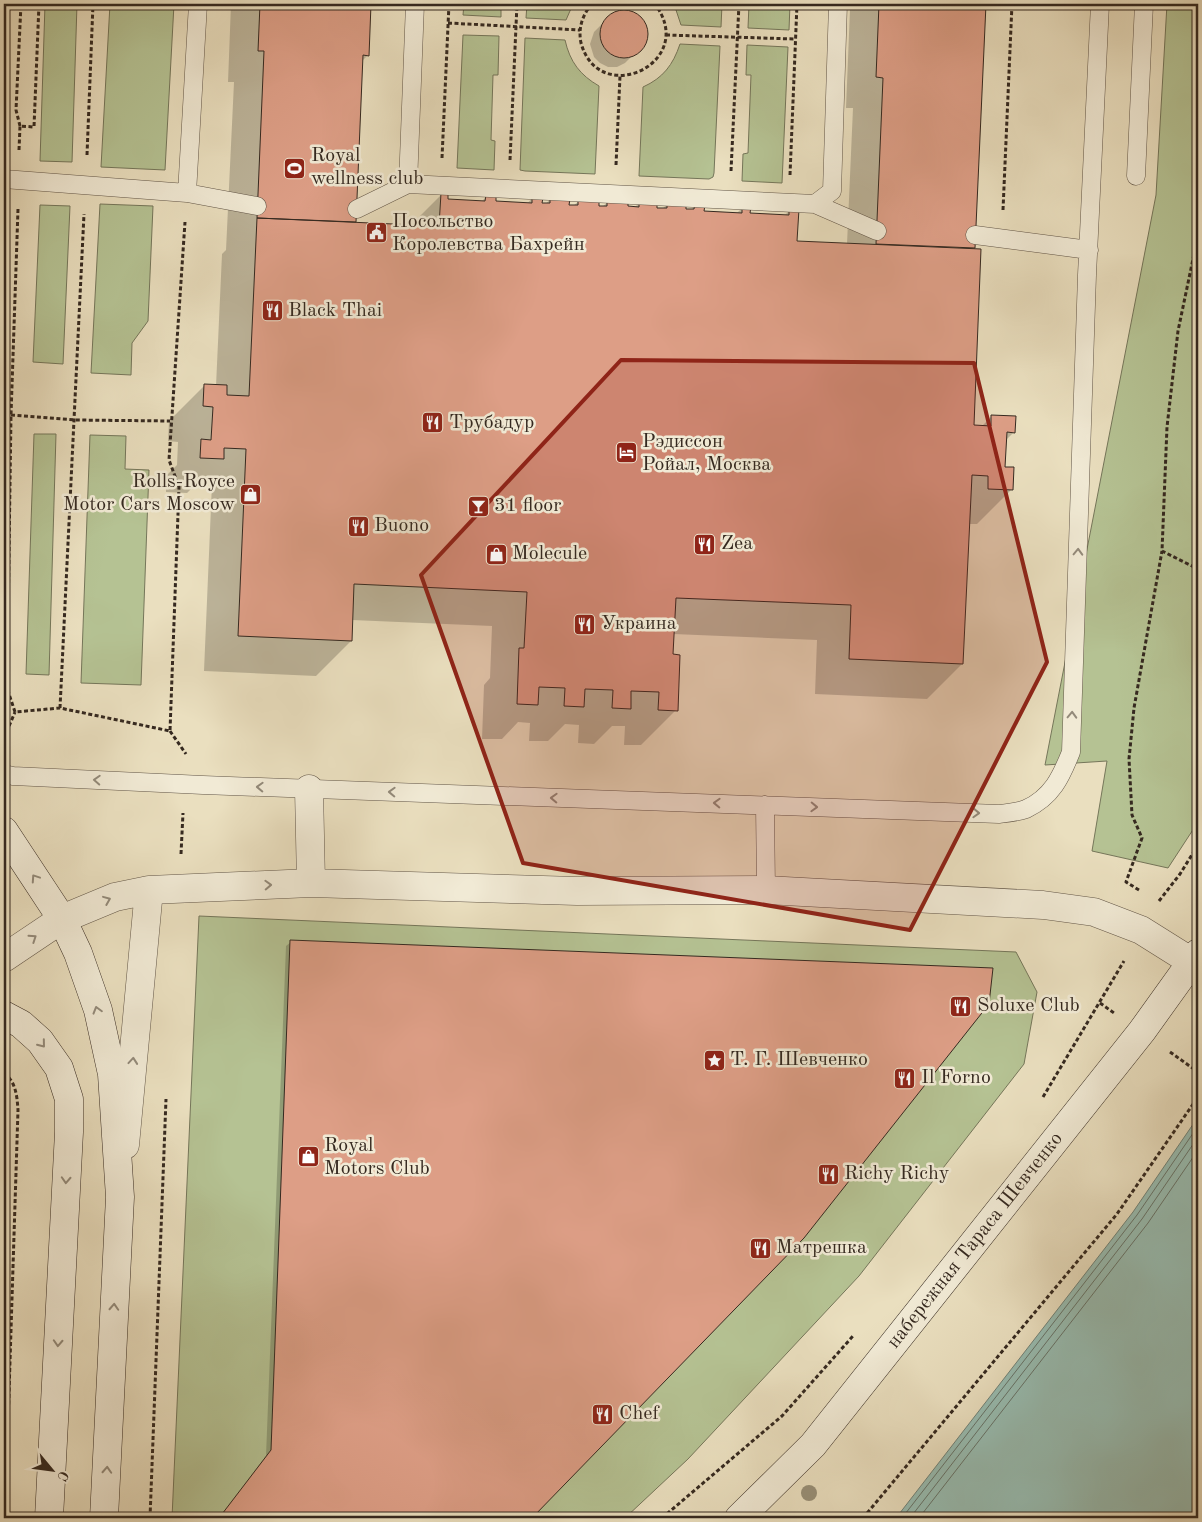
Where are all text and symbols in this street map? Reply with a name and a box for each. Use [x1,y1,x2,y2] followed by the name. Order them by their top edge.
[311,146,424,189] place label: Royal wellness club
[283,156,307,180] sports icon: Royal wellness club
[392,212,585,255] place label: Посольство Королевства Бахрейн
[364,221,388,245] public building icon: Посольство Королевства Бахрейн
[260,299,284,323] restaurant icon: Black Thai
[288,301,382,321] place label: Black Thai
[421,411,445,435] restaurant icon: Трубадур
[449,413,534,433] place label: Трубадур
[642,432,771,475] place label: Рэдиссон Ройал, Москва
[614,441,638,465] hotel icon: Рэдиссон Ройал, Москва
[63,472,235,515] place label: Rolls-Royce Motor Cars Moscow
[239,482,263,506] shop icon: Rolls-Royce Motor Cars Moscow
[466,494,490,518] bar icon: 31 floor
[494,496,561,516] place label: 31 floor
[346,514,370,538] restaurant icon: Buono
[374,516,429,536] place label: Buono
[693,532,717,556] restaurant icon: Zea
[721,534,753,554] place label: Zea
[484,542,508,566] shop icon: Molecule
[512,544,587,564] place label: Molecule
[1072,548,1083,556] one-way arrow
[573,612,597,636] restaurant icon: Украина
[601,614,677,634] place label: Украина
[1067,711,1077,718] one-way arrow
[93,775,101,786] one-way arrow
[256,782,264,793] one-way arrow
[387,787,395,797] one-way arrow
[550,792,558,803] one-way arrow
[712,798,720,809] one-way arrow
[810,802,818,812] one-way arrow
[973,808,981,819] one-way arrow
[32,874,41,884] one-way arrow
[264,879,272,890] one-way arrow
[102,896,111,906] one-way arrow
[28,935,37,945] one-way arrow
[949,994,973,1018] restaurant icon: Soluxe Club
[977,996,1080,1016] place label: Soluxe Club
[93,1006,103,1015] one-way arrow
[36,1039,45,1048] one-way arrow
[702,1048,726,1072] place icon: Т. Г. Шевченко
[730,1050,868,1070] place label: Т. Г. Шевченко
[127,1057,138,1065] one-way arrow
[893,1066,917,1090] restaurant icon: Il Forno
[921,1068,991,1088] place label: Il Forno
[884,1129,1067,1352] street label: набережная Тараса Шевченко
[324,1136,430,1179] place label: Royal Motors Club
[296,1145,320,1169] shop icon: Royal Motors Club
[816,1162,840,1186] restaurant icon: Richy Richy
[844,1164,950,1184] place label: Richy Richy
[61,1177,72,1185] one-way arrow
[748,1236,772,1260] restaurant icon: Матрешка
[776,1238,867,1258] place label: Матрешка
[109,1303,120,1311] one-way arrow
[53,1339,64,1347] one-way arrow
[591,1402,615,1426] restaurant icon: Chef
[619,1404,660,1424] place label: Chef
[28,1444,78,1494] north arrow
[101,1465,112,1473] one-way arrow
[54,1468,71,1483] text: С

